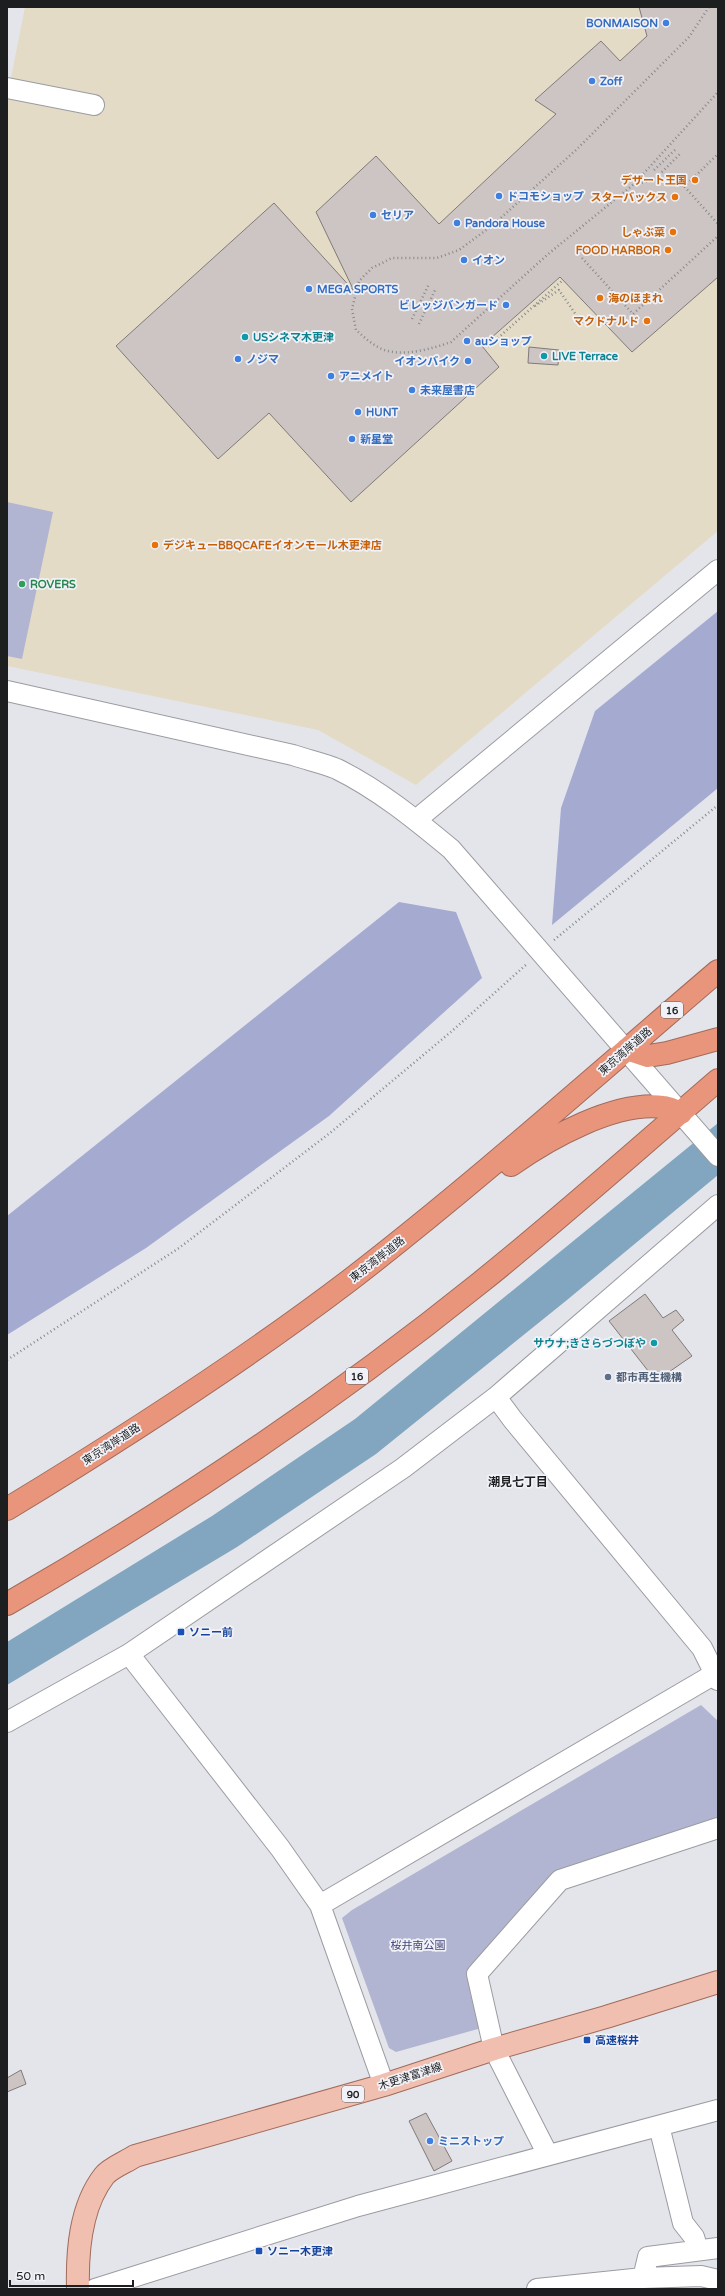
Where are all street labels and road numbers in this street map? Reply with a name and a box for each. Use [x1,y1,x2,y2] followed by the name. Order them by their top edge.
[661,1002,683,1018] road number: 16
[596,1025,654,1078] street label: 東京湾岸道路
[347,1234,407,1285] street label: 東京湾岸道路
[346,1368,368,1384] road number: 16
[80,1421,142,1468] street label: 東京湾岸道路
[377,2060,444,2093] street label: 木更津富津線
[342,2086,364,2102] road number: 90

